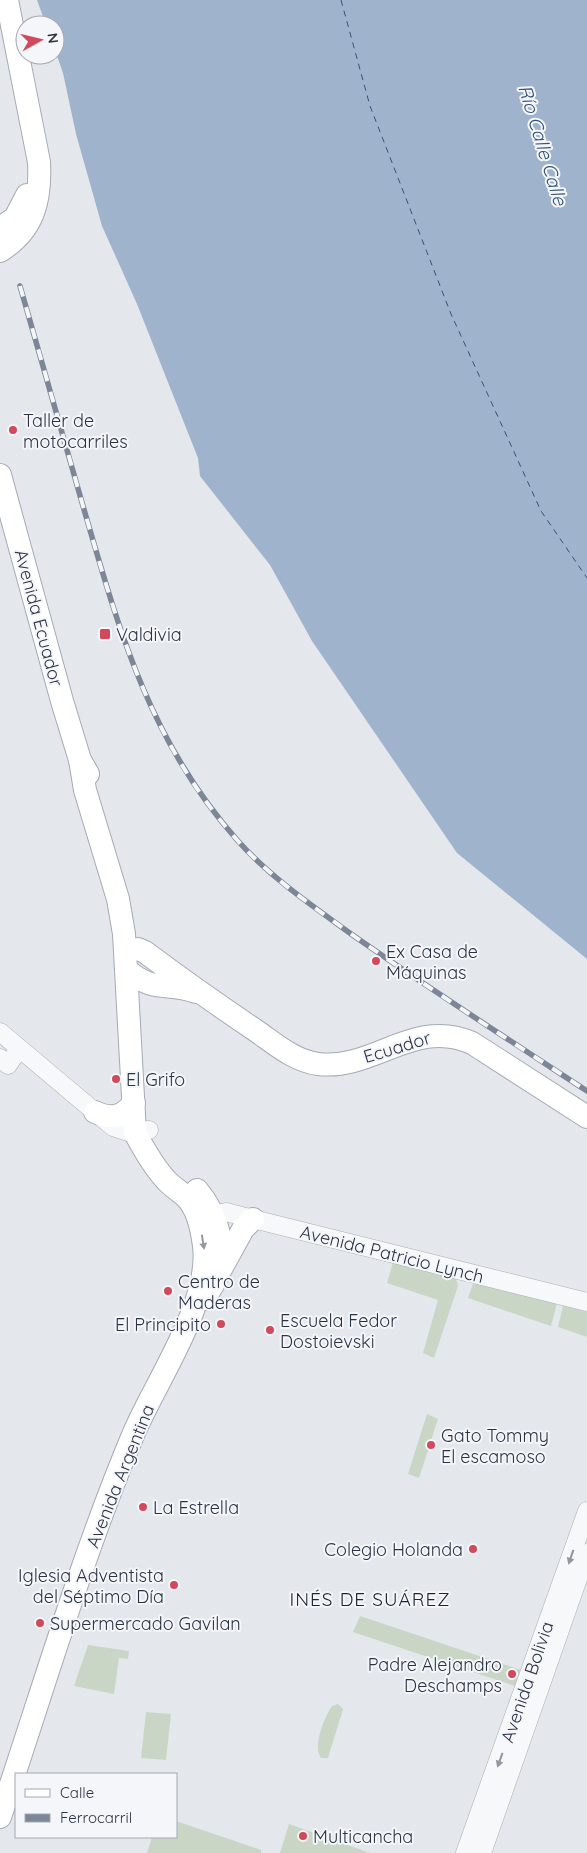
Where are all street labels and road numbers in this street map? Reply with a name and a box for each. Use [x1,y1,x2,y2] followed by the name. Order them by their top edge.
[10,547,68,689] street label: Avenida Ecuador
[360,1026,434,1068] street label: Ecuador
[298,1220,486,1288] street label: Avenida Patricio Lynch
[81,1401,159,1551] street label: Avenida Argentina
[496,1618,558,1746] street label: Avenida Bolivia

